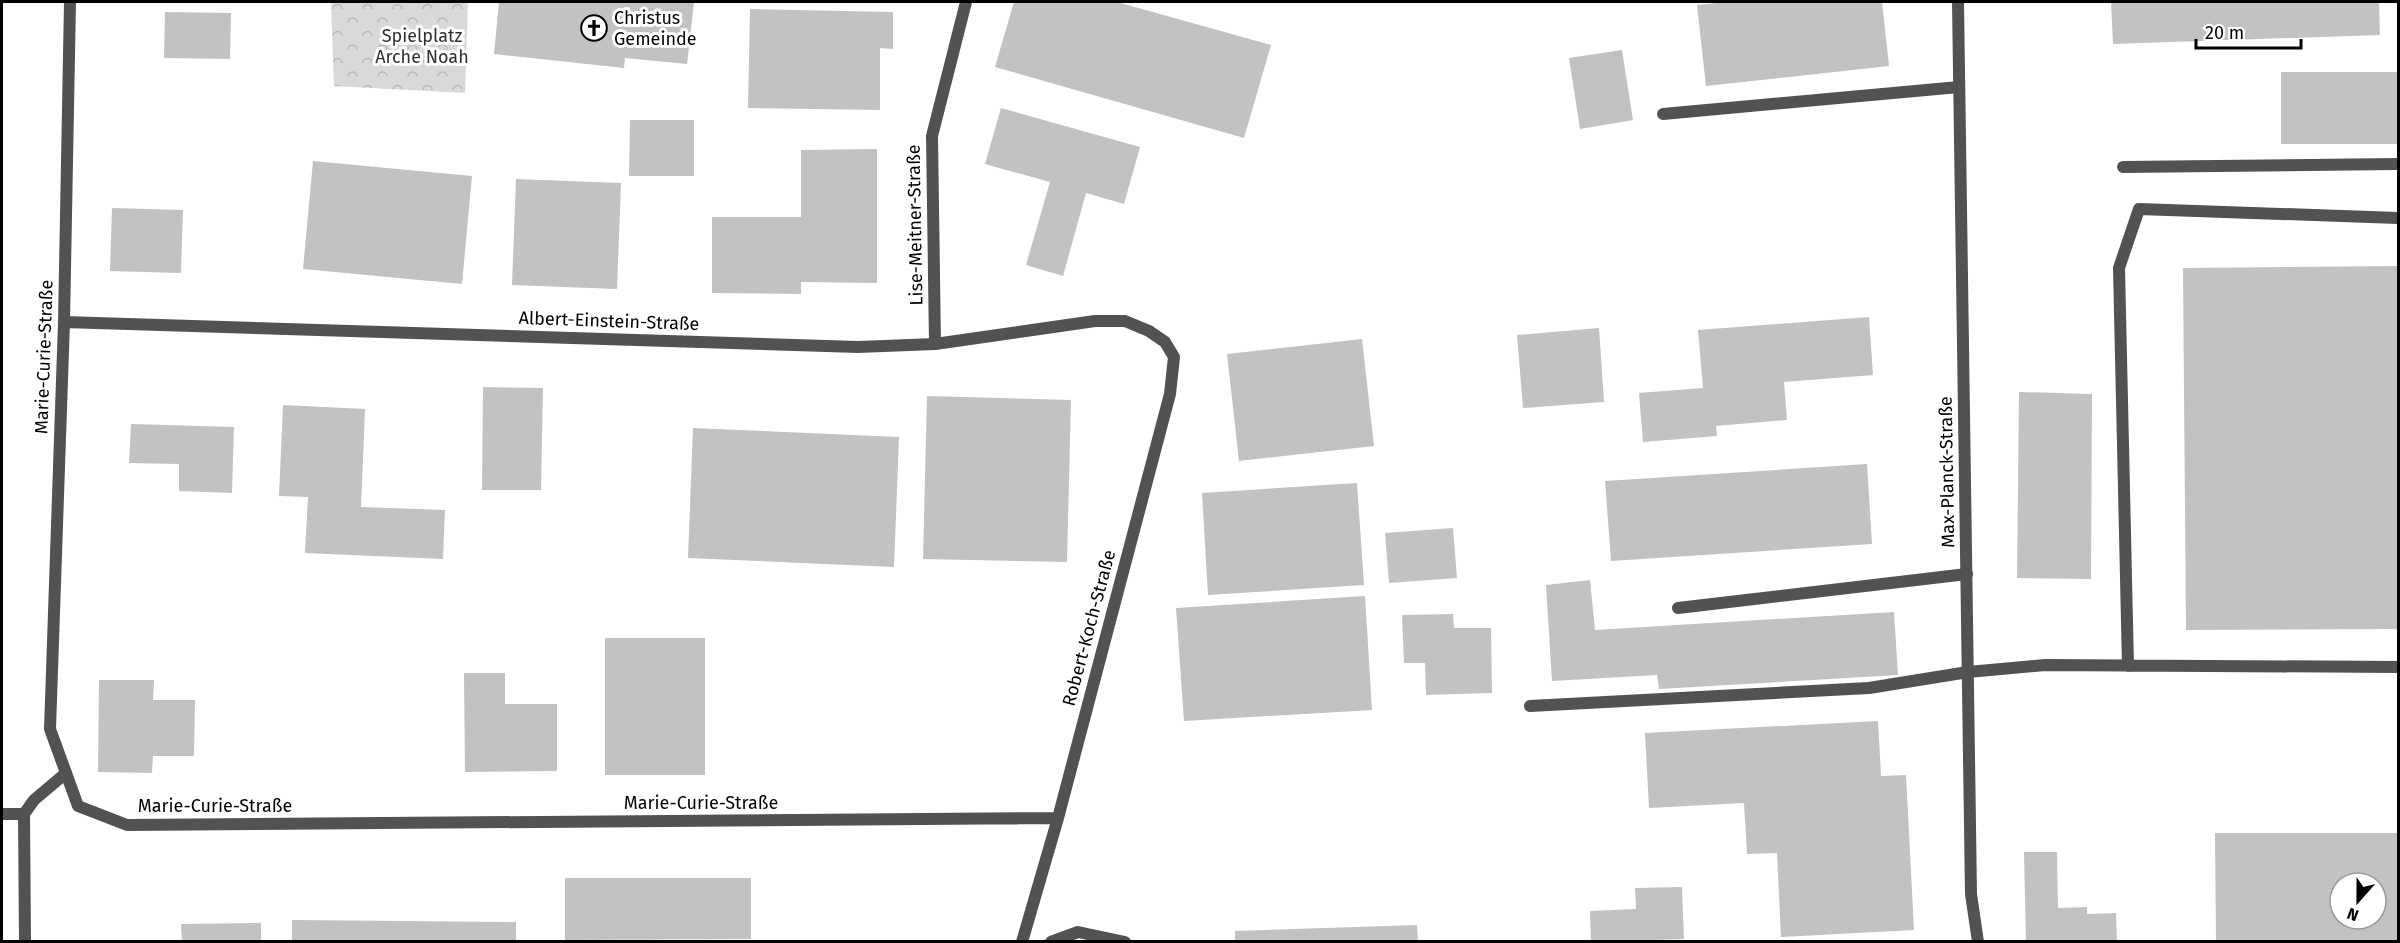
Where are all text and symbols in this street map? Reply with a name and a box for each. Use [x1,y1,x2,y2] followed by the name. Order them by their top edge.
[614,7,697,50] place label: Christus Gemeinde
[2196,12,2301,50] scale bar
[579,13,609,43] church icon: Christus Gemeinde
[2205,22,2244,44] text: 20 m
[375,25,469,68] park label: Spielplatz Arche Noah
[903,144,927,306] street label: Lise-Meitner-Straße
[30,279,58,435] street label: Marie-Curie-Straße
[518,307,700,335] street label: Albert-Einstein-Straße
[1935,396,1959,548] street label: Max-Planck-Straße
[1058,547,1120,709] street label: Robert-Koch-Straße
[624,792,778,814] street label: Marie-Curie-Straße
[138,795,292,817] street label: Marie-Curie-Straße
[2328,871,2388,931] north arrow
[2344,904,2361,925] text: N

